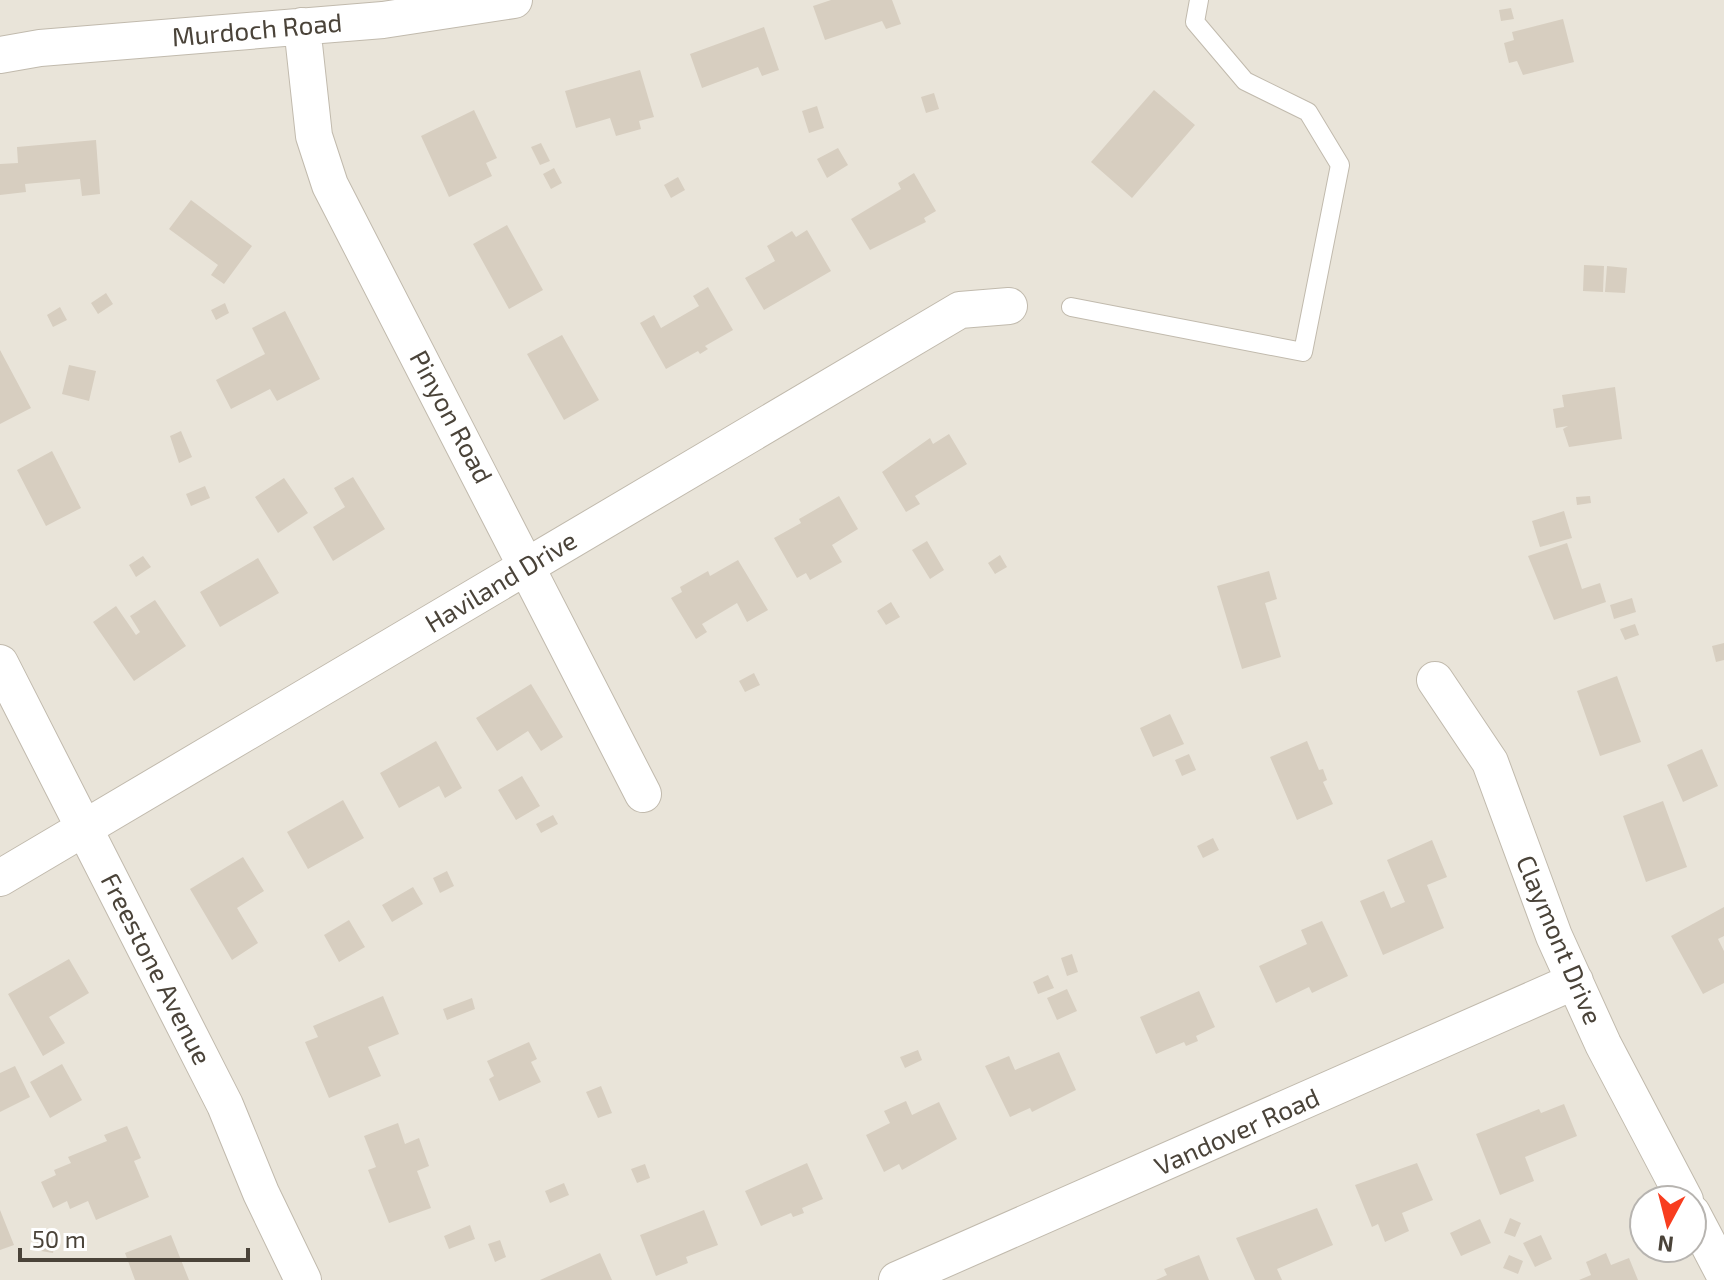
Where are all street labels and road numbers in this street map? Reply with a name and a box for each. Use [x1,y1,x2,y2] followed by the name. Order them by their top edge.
[170,6,343,51] street label: Murdoch Road
[404,345,500,488] street label: Pinyon Road
[419,523,582,638] street label: Haviland Drive
[1511,850,1610,1029] street label: Claymont Drive
[96,867,219,1069] street label: Freestone Avenue
[1149,1080,1324,1181] street label: Vandover Road

